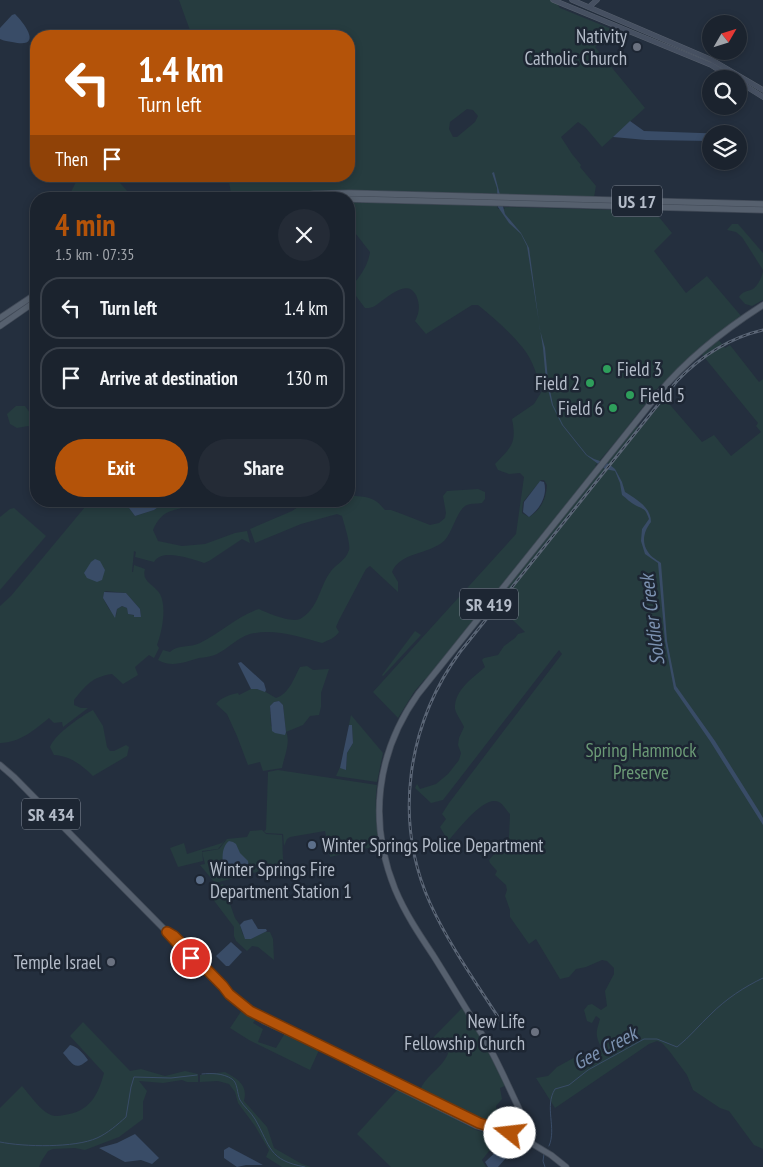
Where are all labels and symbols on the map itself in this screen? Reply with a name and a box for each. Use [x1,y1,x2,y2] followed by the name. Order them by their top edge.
[702,15,748,60] north arrow
[525,24,628,70] place label: Nativity Catholic Church
[631,41,643,53] marker: Nativity Catholic Church
[612,186,662,217] road number: US 17
[617,357,662,381] place label: Field 3
[601,363,613,375] marker: Field 3
[535,371,580,395] place label: Field 2
[584,377,596,389] marker: Field 2
[640,383,685,407] place label: Field 5
[624,389,636,401] marker: Field 5
[558,396,603,420] place label: Field 6
[607,402,619,414] marker: Field 6
[633,571,670,667] water label: Soldier Creek
[460,588,518,620] road number: SR 419
[585,738,697,784] park label: Spring Hammock Preserve
[22,799,80,830] road number: SR 434
[322,833,544,857] place label: Winter Springs Police Department
[306,839,318,851] marker: Winter Springs Police Department
[210,857,352,903] place label: Winter Springs Fire Department Station 1
[194,874,206,886] marker: Winter Springs Fire Department Station 1
[170,937,212,979] pin
[14,950,102,974] place label: Temple Israel
[105,956,117,968] marker: Temple Israel
[404,1009,525,1055] place label: New Life Fellowship Church
[568,1019,644,1076] water label: Gee Creek
[529,1026,541,1038] marker: New Life Fellowship Church
[483,1106,535,1158] position arrow

